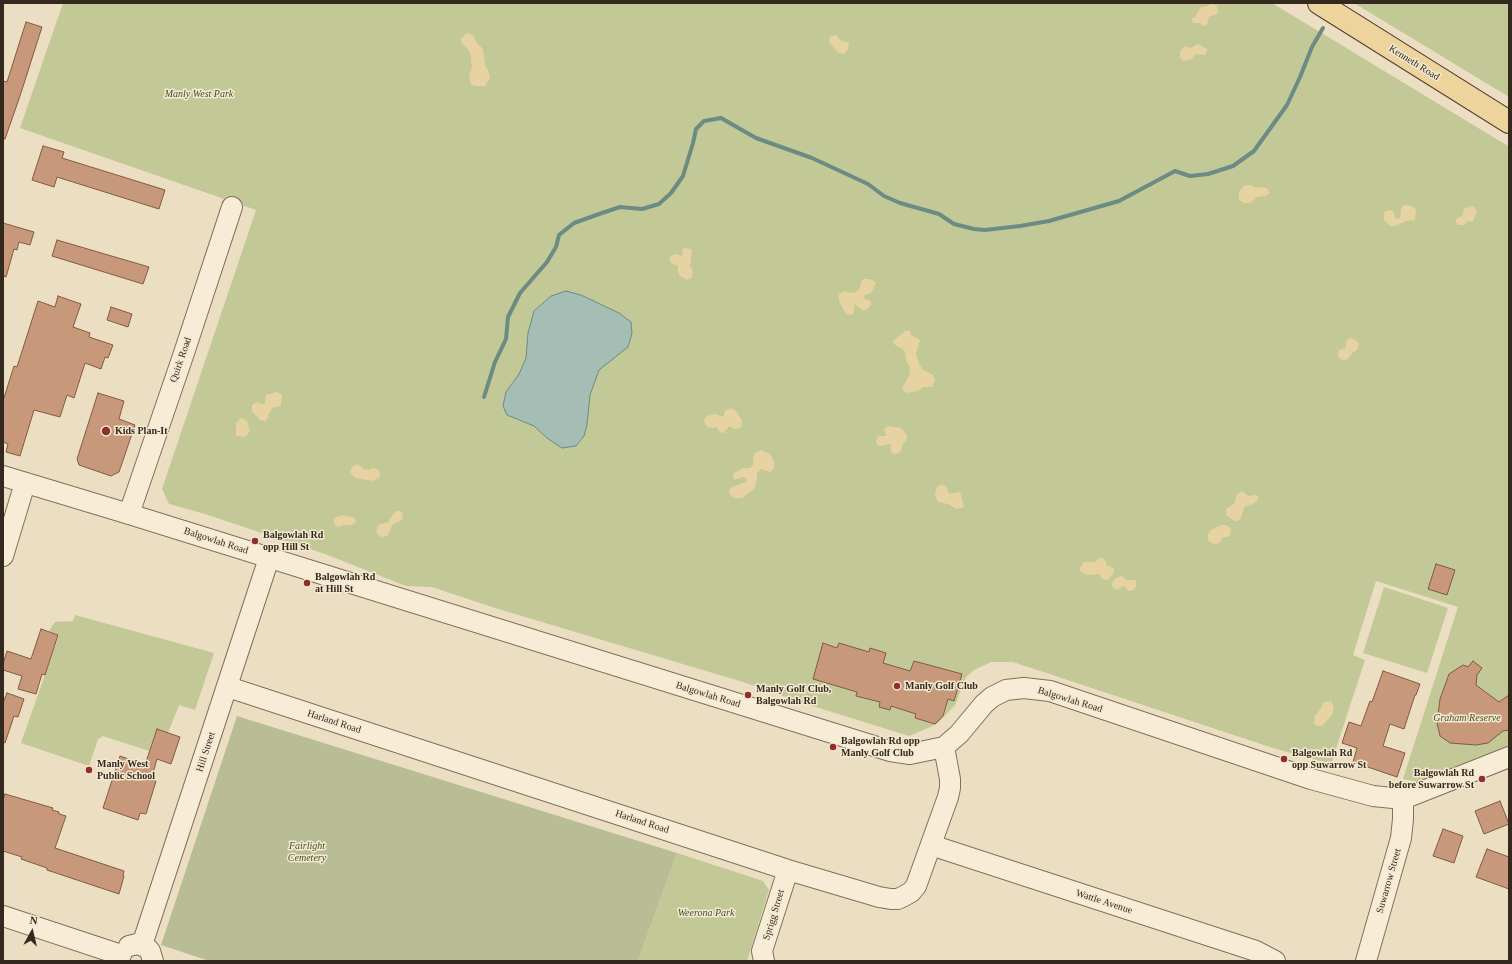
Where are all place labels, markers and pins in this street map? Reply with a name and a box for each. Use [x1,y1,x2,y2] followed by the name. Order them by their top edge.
[100,425,112,437] marker: Kids Plan-It
[115,425,168,437] place label: Kids Plan-It
[263,529,323,552] place label: Balgowlah Rd opp Hill St
[250,536,260,546] marker: Balgowlah Rd opp Hill St
[315,571,375,594] place label: Balgowlah Rd at Hill St
[302,578,312,588] marker: Balgowlah Rd at Hill St
[905,680,978,692] place label: Manly Golf Club
[892,681,902,691] marker: Manly Golf Club
[756,683,831,706] place label: Manly Golf Club, Balgowlah Rd
[743,690,753,700] marker: Manly Golf Club, Balgowlah Rd
[841,735,920,758] place label: Balgowlah Rd opp Manly Golf Club
[828,742,838,752] marker: Balgowlah Rd opp Manly Golf Club
[1292,747,1366,770] place label: Balgowlah Rd opp Suwarrow St
[1279,754,1289,764] marker: Balgowlah Rd opp Suwarrow St
[97,758,155,782] place label: Manly West Public School
[84,765,94,775] marker: Manly West Public School
[1389,767,1474,790] place label: Balgowlah Rd before Suwarrow St
[1477,774,1487,784] marker: Balgowlah Rd before Suwarrow St

